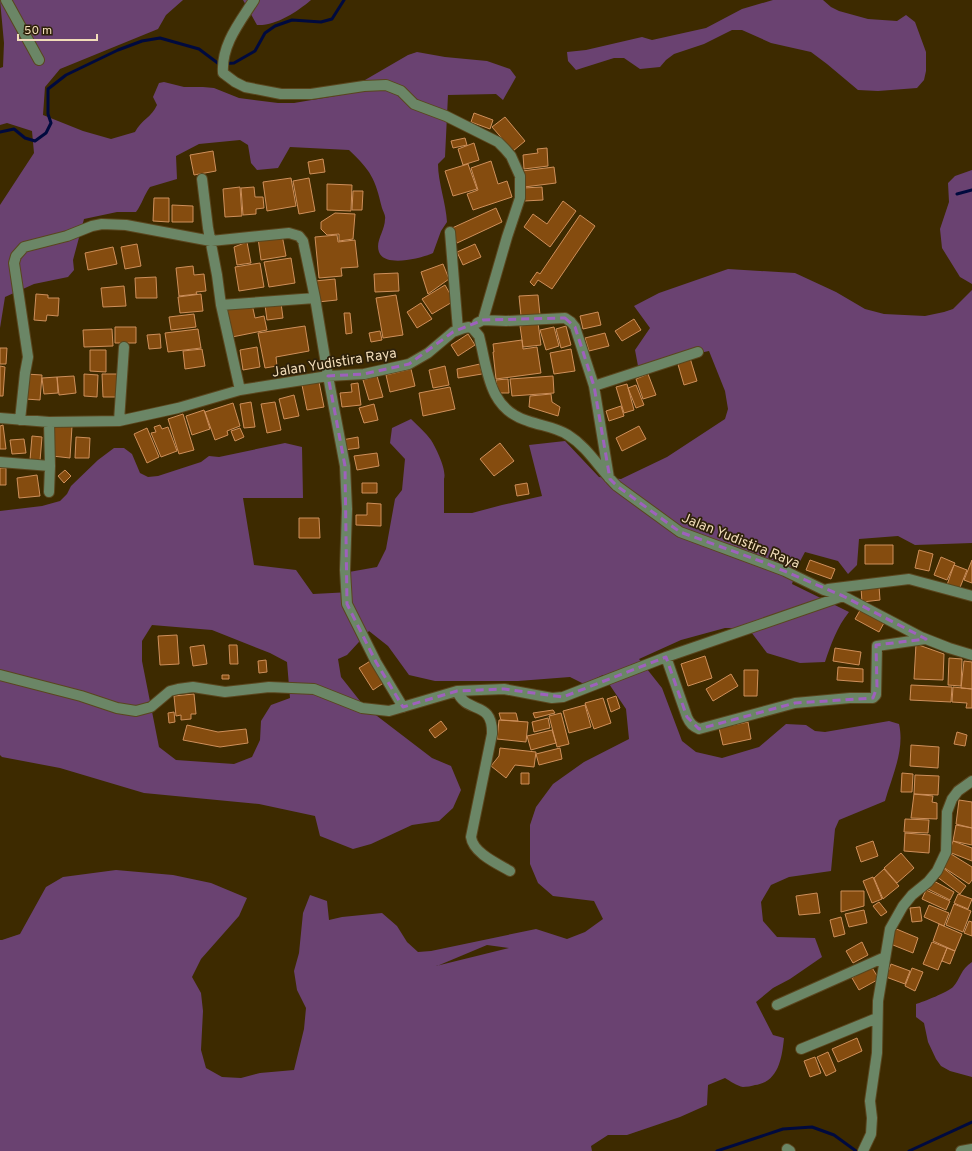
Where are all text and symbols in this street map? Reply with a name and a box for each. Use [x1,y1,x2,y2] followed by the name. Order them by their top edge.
[18,16,97,42] scale bar
[24,23,52,39] text: 50 m
[271,345,398,382] street label: Jalan Yudistira Raya
[679,510,802,573] street label: Jalan Yudistira Raya

